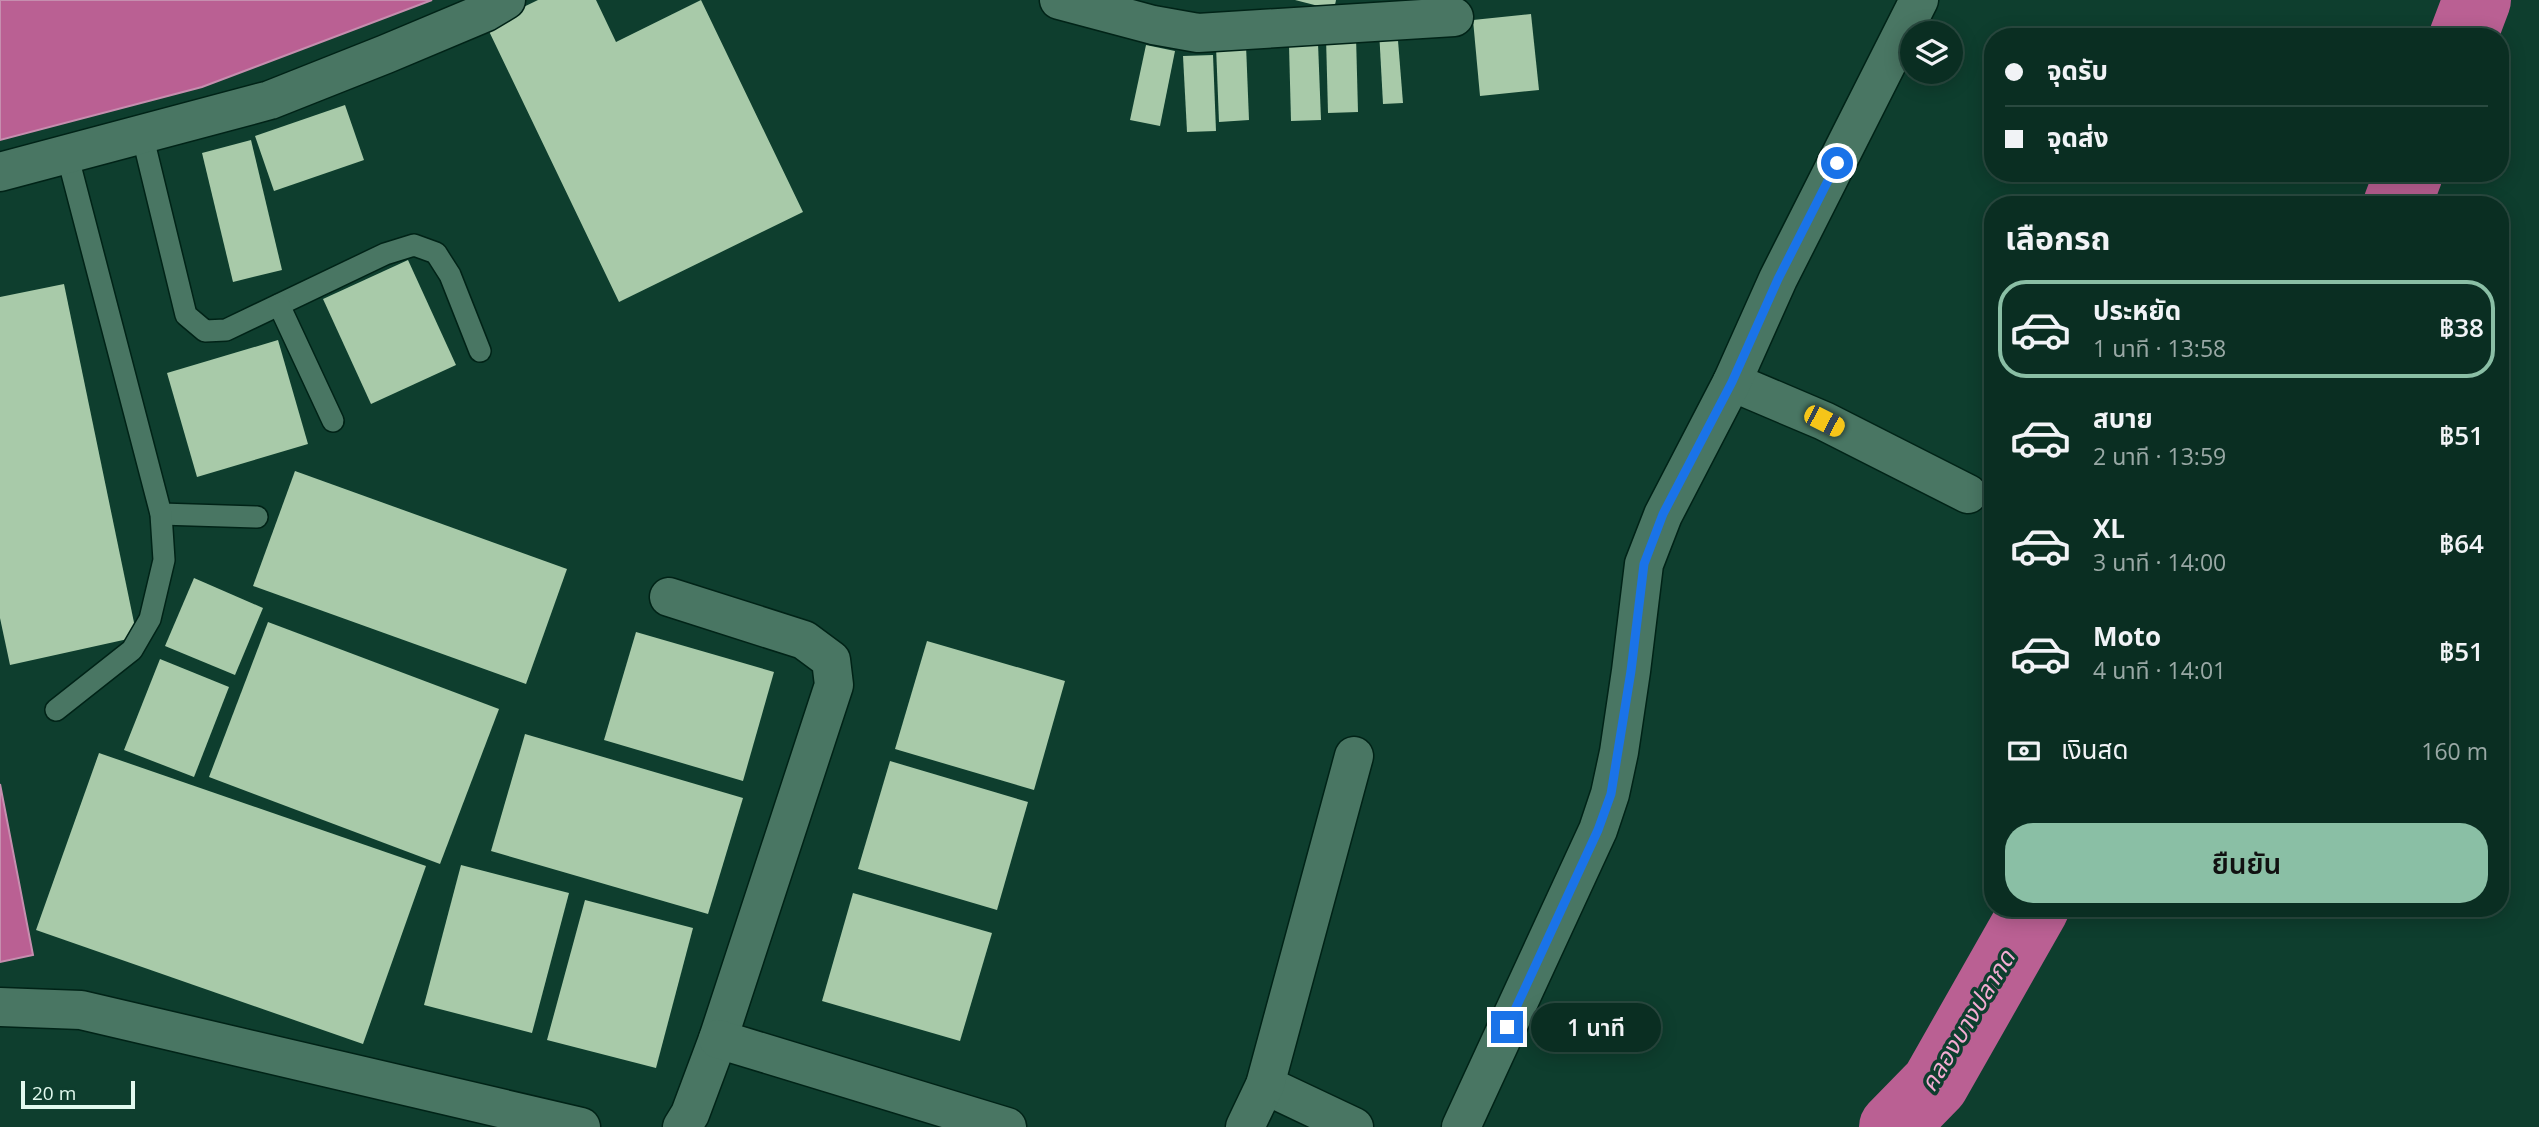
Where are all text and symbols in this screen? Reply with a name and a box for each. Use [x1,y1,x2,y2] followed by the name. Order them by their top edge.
[1900,21,1963,84] map controls
[1900,21,1963,84] button: layers
[2047,52,2108,88] text: จุดรับ
[2047,119,2109,155] text: จุดส่ง
[1821,147,1853,179] route start
[2005,216,2110,259] text: เลือกรถ
[2093,292,2181,328] text: ประหยัด
[2009,298,2072,361] icon: car
[2439,309,2484,345] text: ฿38
[2093,332,2226,364] text: 1 นาที · 13:58
[2093,400,2153,436] text: สบาย
[1801,402,1848,440] car
[2009,406,2072,469] icon: car
[2439,417,2484,453] text: ฿51
[2093,440,2226,472] text: 2 นาที · 13:59
[2093,510,2125,546] text: XL
[2009,514,2072,577] icon: car
[2439,525,2484,561] text: ฿64
[2093,546,2226,578] text: 3 นาที · 14:00
[2093,618,2161,654] text: Moto
[2009,622,2072,685] icon: car
[2439,633,2484,669] text: ฿51
[2093,654,2226,686] text: 4 นาที · 14:01
[2061,731,2128,767] text: เงินสด
[2005,732,2043,770] icon: cash
[2421,735,2488,767] text: 160 m
[2005,823,2488,903] button: ยืนยัน
[1912,942,2023,1097] water label: คลองบางปลากด
[1532,1002,1661,1052] callout: 1 นาที
[1491,1011,1523,1043] route end
[1567,1011,1625,1043] text: 1 นาที
[21,1078,135,1110] scale bar
[32,1080,76,1106] text: 20 m

